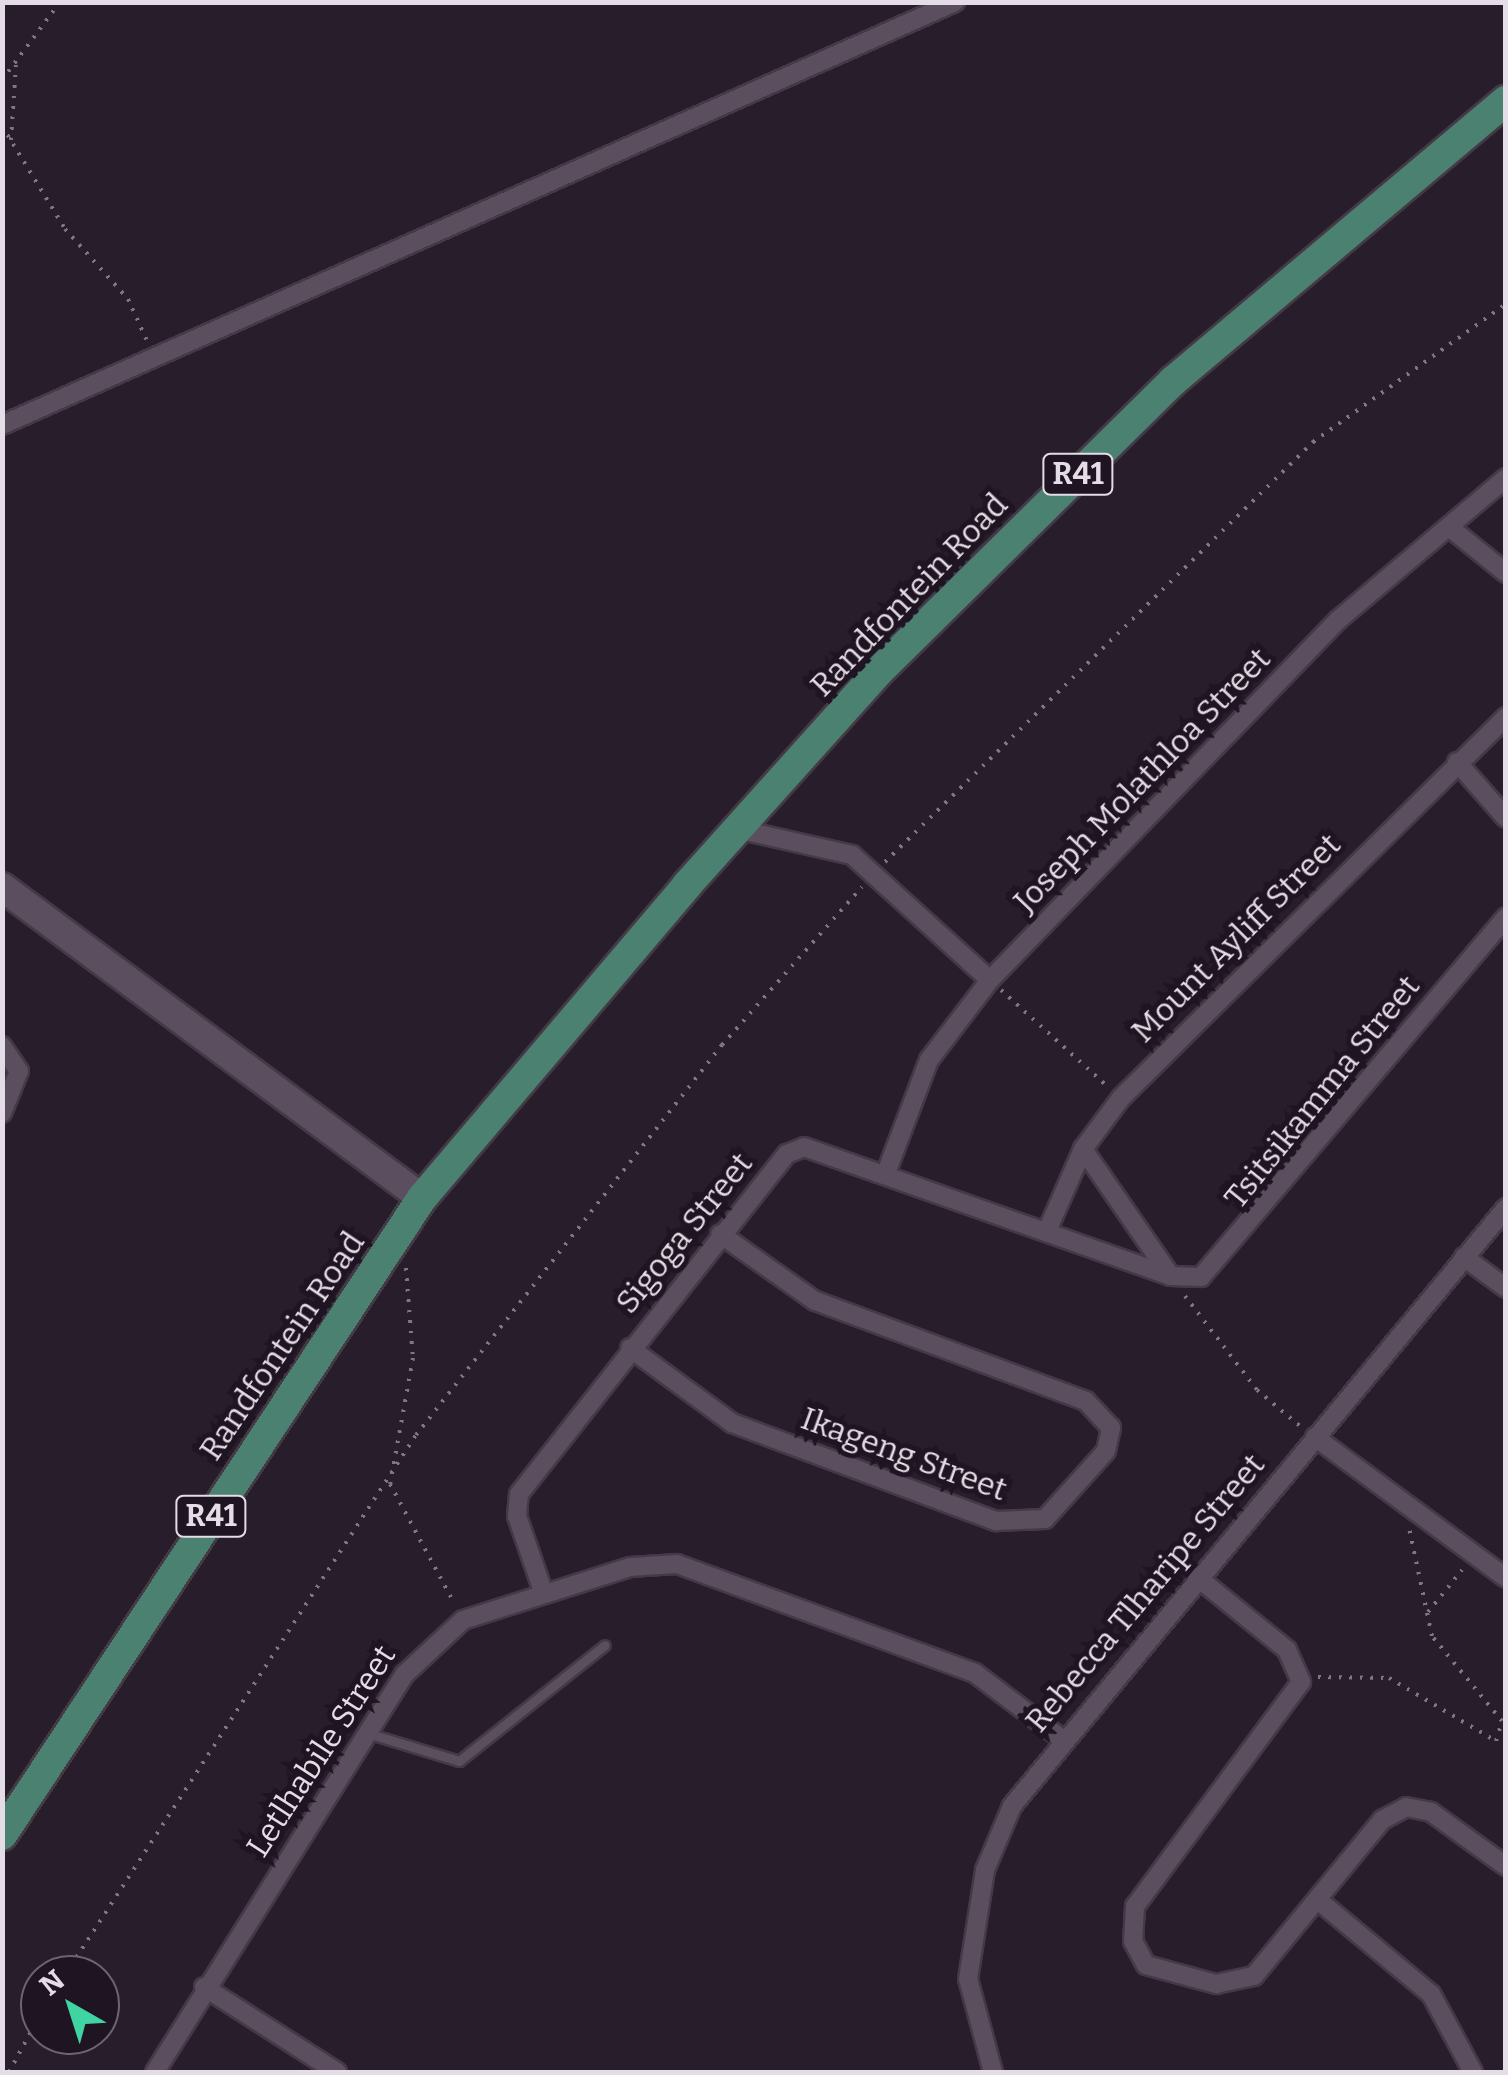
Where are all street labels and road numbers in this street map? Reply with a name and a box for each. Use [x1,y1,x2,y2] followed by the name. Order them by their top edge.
[1040,449,1116,499] road number: R41
[803,486,1015,704] street label: Randfontein Road
[1006,640,1278,920] street label: Joseph Molathloa Street
[1124,826,1348,1050] street label: Mount Ayliff Street
[1216,968,1428,1216] street label: Tsitsikamma Street
[608,1145,760,1321] street label: Sigoga Street
[191,1225,373,1467] street label: Randfontein Road
[796,1399,1012,1509] street label: Ikageng Street
[1017,1446,1273,1740] street label: Rebecca Tlharipe Street
[174,1491,248,1541] road number: R41
[238,1638,404,1864] street label: Letlhabile Street

